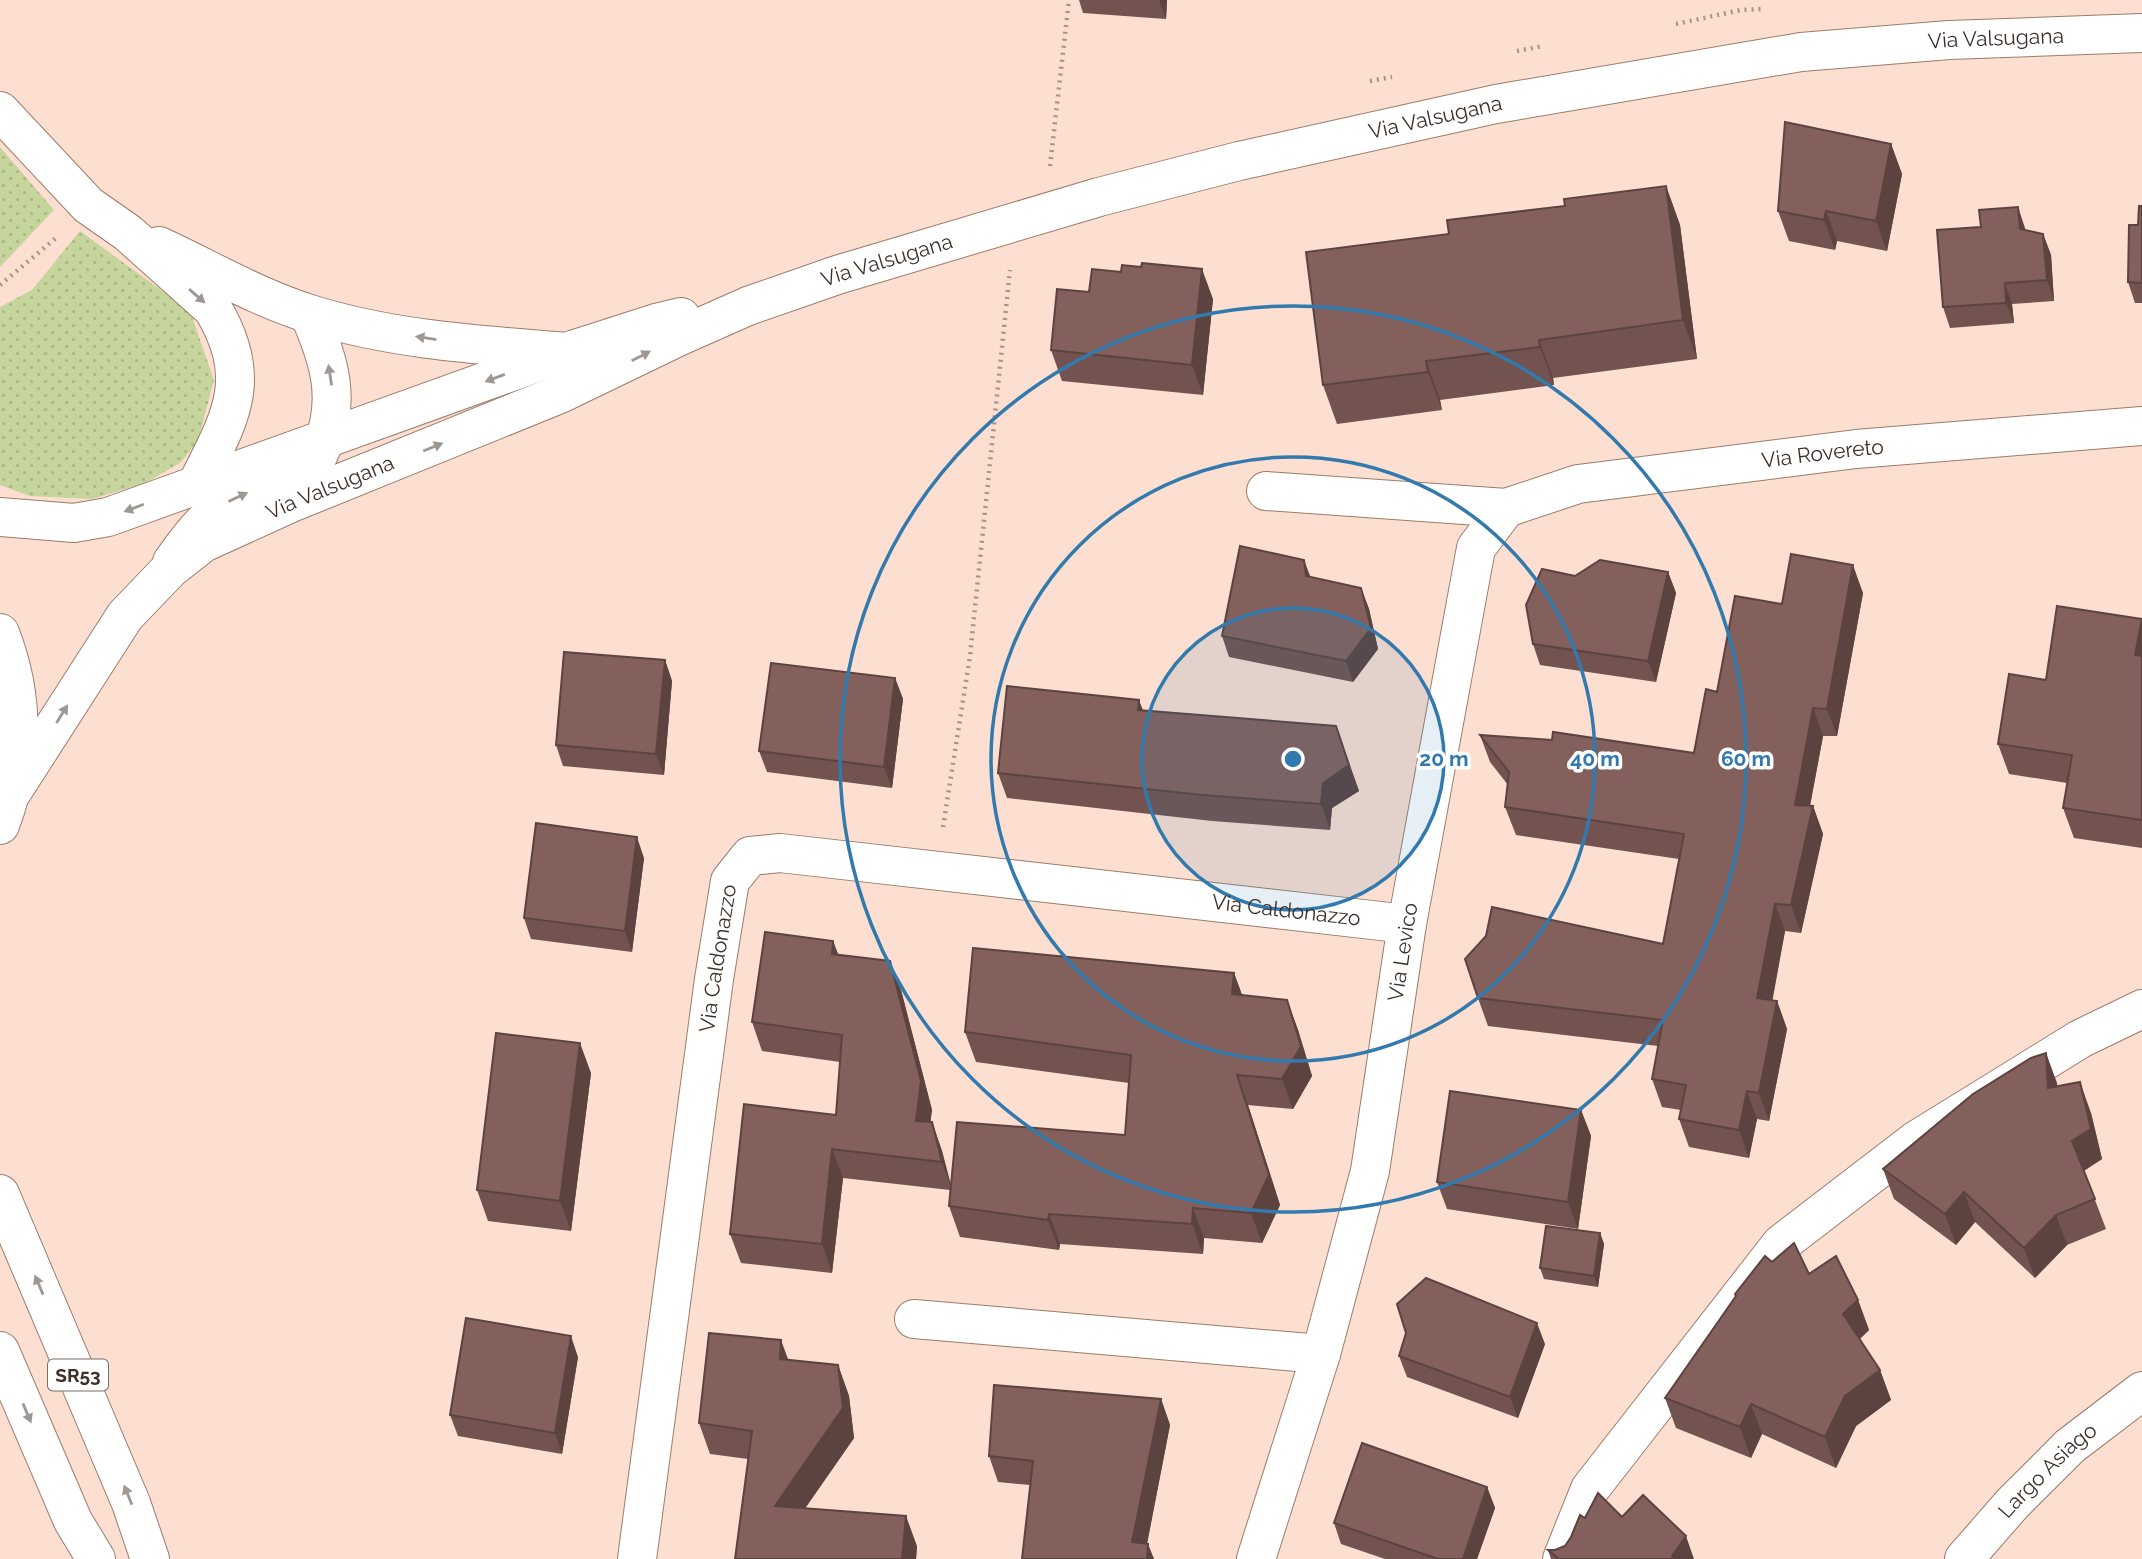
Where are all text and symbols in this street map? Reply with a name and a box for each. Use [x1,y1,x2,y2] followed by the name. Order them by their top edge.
[1927,23,2064,54] street label: Via Valsugana
[1366,90,1504,144] street label: Via Valsugana
[818,228,955,292] street label: Via Valsugana
[188,288,206,304] one-way arrow
[415,333,437,344] one-way arrow
[631,350,651,362] one-way arrow
[324,364,335,386] one-way arrow
[484,373,505,384] one-way arrow
[1760,434,1885,473] street label: Via Rovereto
[422,441,443,452] one-way arrow
[262,450,398,525] street label: Via Valsugana
[228,491,248,503] one-way arrow
[123,502,144,513] one-way arrow
[55,704,68,724] one-way arrow
[1419,746,1469,771] text: 20 m
[1570,746,1620,771] text: 40 m
[1721,746,1771,771] text: 60 m
[1281,747,1305,771] centre of rings
[694,883,741,1034] street label: Via Caldonazzo
[1211,889,1362,931] street label: Via Caldonazzo
[1383,901,1423,1003] street label: Via Levico
[34,1274,45,1295] one-way arrow
[48,1359,108,1390] road number: SR53
[22,1403,33,1424] one-way arrow
[1993,1417,2101,1523] street label: Largo Asiago
[122,1484,133,1505] one-way arrow

